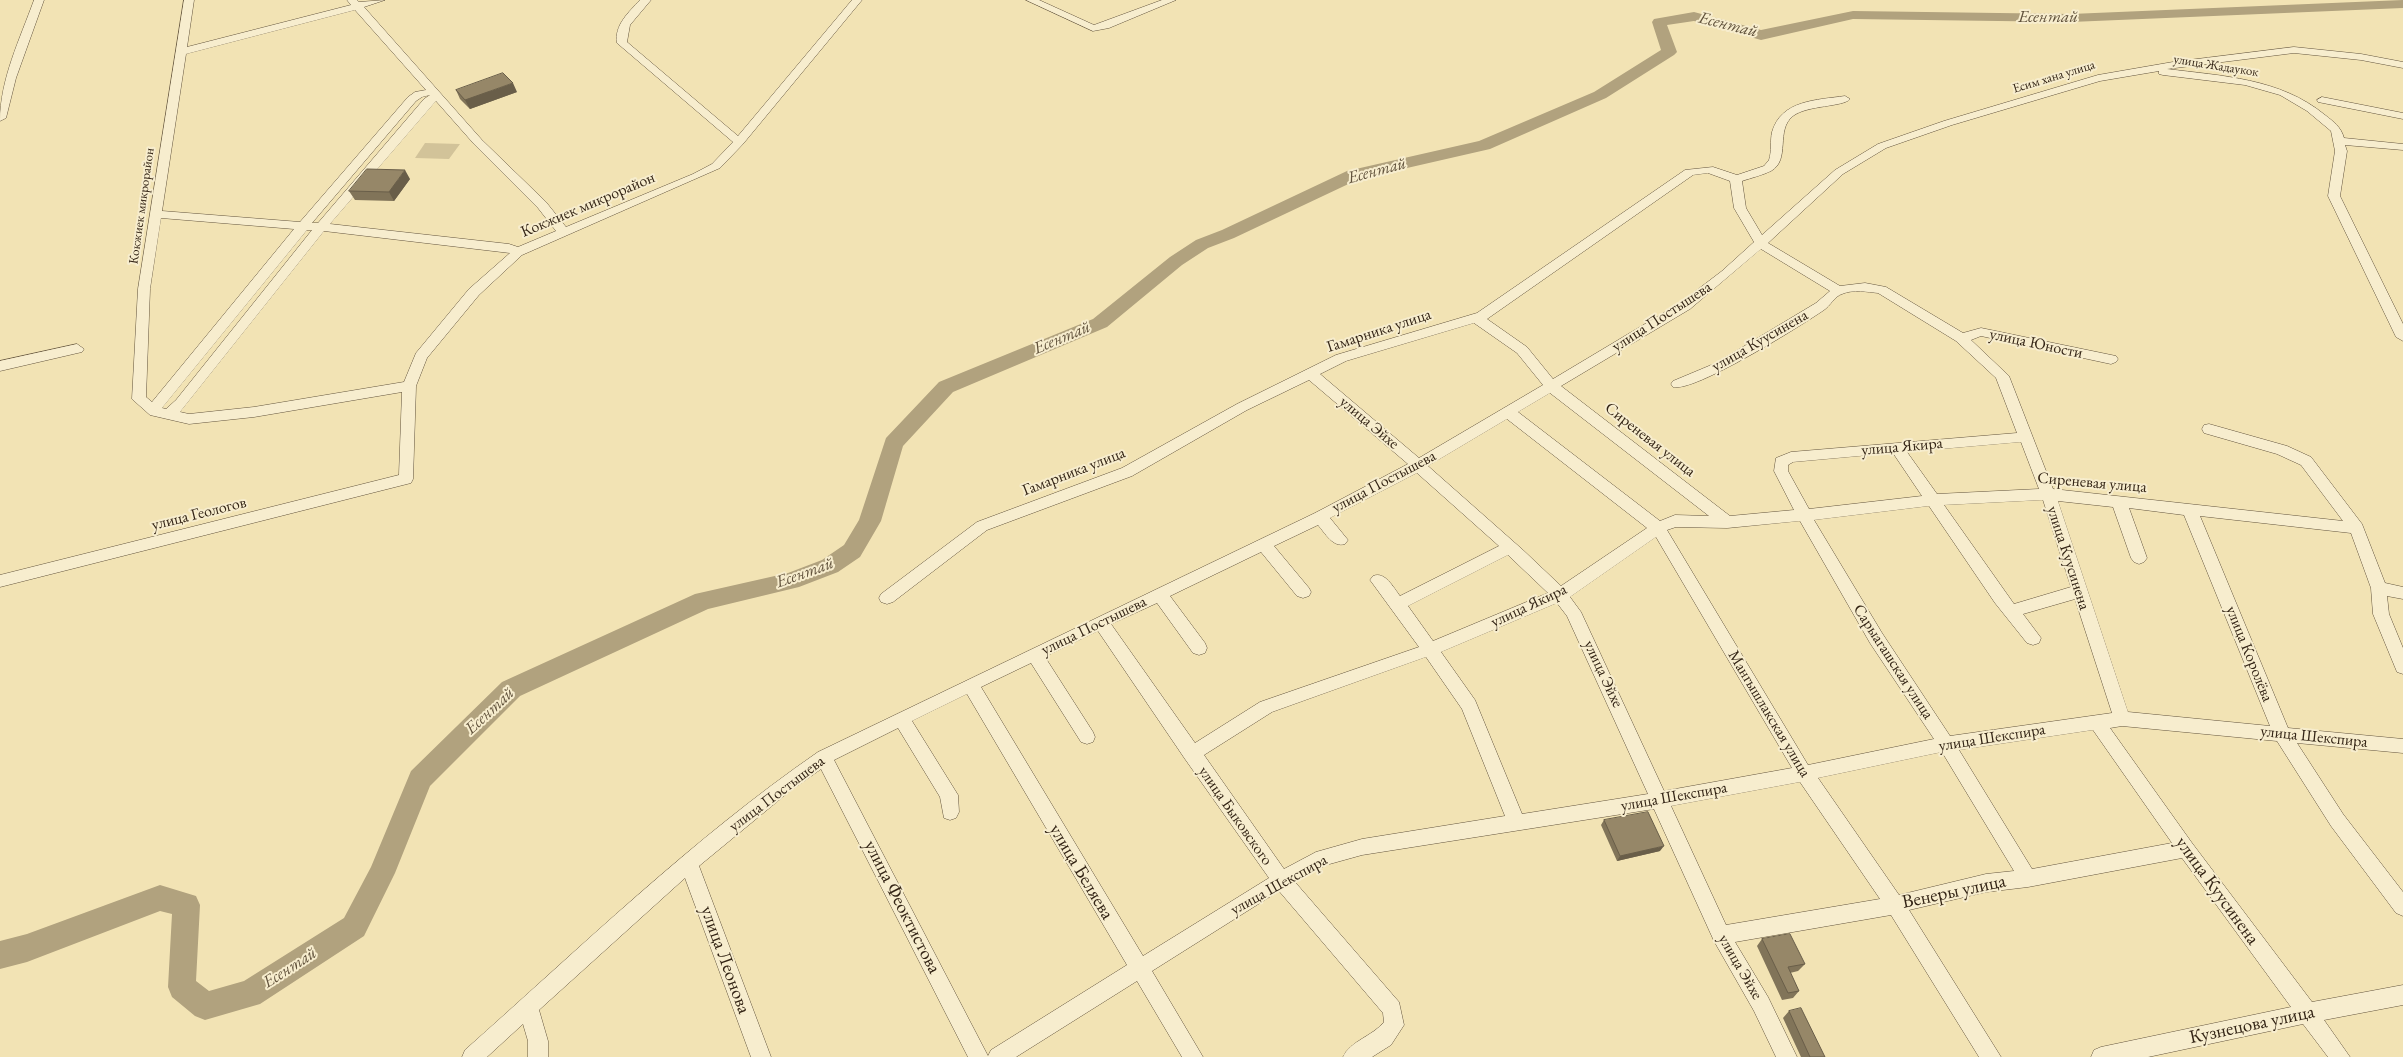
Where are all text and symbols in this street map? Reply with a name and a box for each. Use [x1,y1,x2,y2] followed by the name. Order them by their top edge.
[2018,7,2078,27] water label: Есентай
[1697,8,1759,42] water label: Есентай
[2172,52,2260,80] street label: улица Жадаукок
[2011,57,2097,97] street label: Есим хана улица
[126,147,158,265] street label: Кокжиек микрорайон
[1346,153,1408,189] water label: Есентай
[518,168,658,242] street label: Кокжиек микрорайон
[1609,278,1715,356] street label: улица Постышева
[1324,305,1434,357] street label: Гамарника улица
[1708,306,1812,376] street label: улица Куусинена
[1031,317,1093,359] water label: Есентай
[1988,325,2084,363] street label: улица Юности
[1335,392,1403,454] street label: улица Эйхе
[1601,399,1699,481] street label: Сиреневая улица
[1860,434,1944,460] street label: улица Якира
[1020,444,1128,500] street label: Гамарника улица
[1329,447,1439,517] street label: улица Постышева
[2036,469,2148,497] street label: Сиреневая улица
[150,493,248,535] street label: улица Геологов
[2042,504,2094,612] street label: улица Куусинена
[774,553,836,593] water label: Есентай
[1488,580,1570,632] street label: улица Якира
[1038,592,1150,660] street label: улица Постышева
[1849,601,1937,723] street label: Сарыагашская улица
[2221,603,2277,705] street label: улица Королёва
[1579,637,1627,711] street label: улица Эйхе
[1724,647,1814,781] street label: Мангышлакская улица
[461,683,519,739] water label: Есентай
[1937,720,2047,756] street label: улица Шекспира
[2259,722,2369,752] street label: улица Шекспира
[725,752,829,836] street label: улица Постышева
[1194,763,1276,869] street label: улица Быковского
[1619,778,1729,816] street label: улица Шекспира
[1044,820,1118,924] street label: улица Беляева
[2170,832,2264,950] street label: улица Куусинена
[859,836,945,978] street label: улица Феоктистова
[1227,850,1331,920] street label: улица Шекспира
[1900,870,2008,914] street label: Венеры улица
[695,903,755,1017] street label: улица Леонова
[1714,931,1766,1003] street label: улица Эйхе
[259,943,321,993] water label: Есентай
[2187,1001,2317,1049] street label: Кузнецова улица

